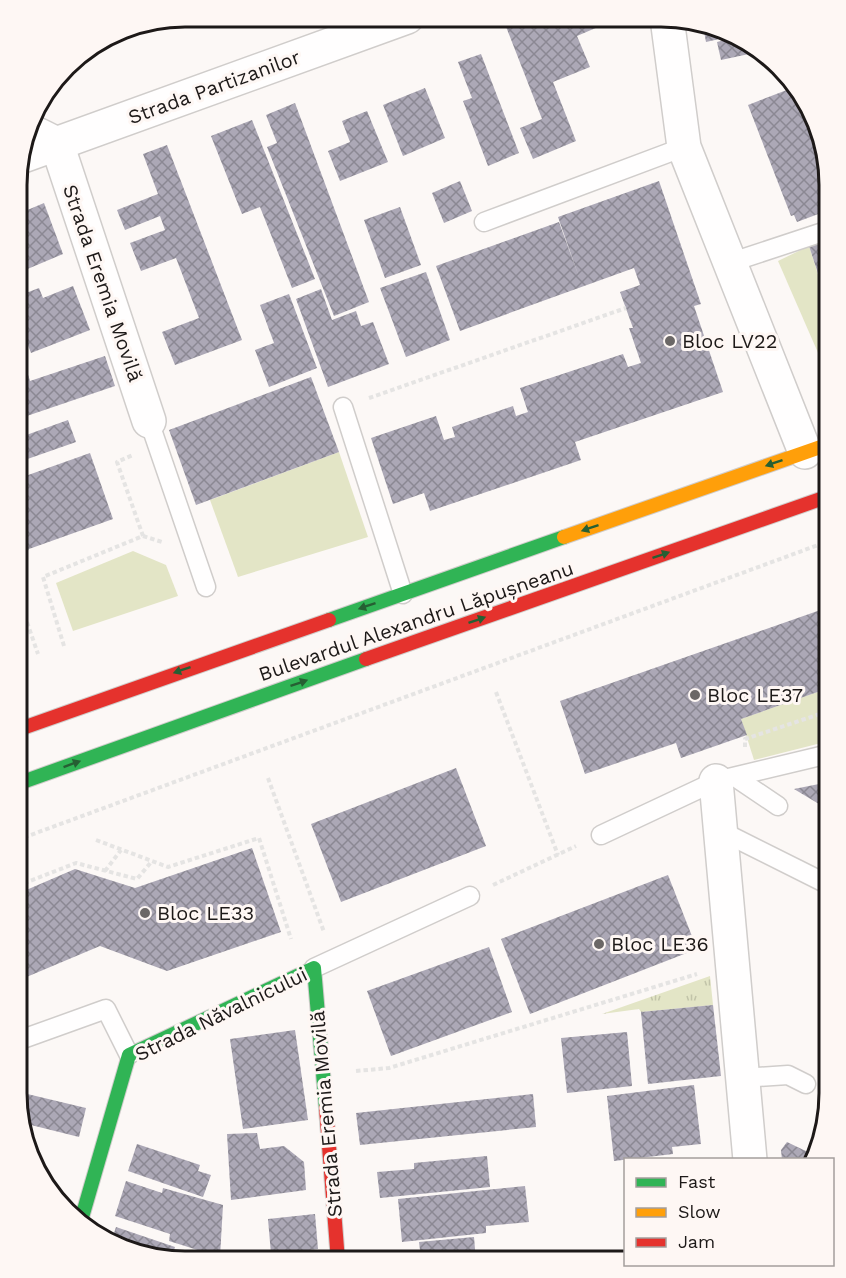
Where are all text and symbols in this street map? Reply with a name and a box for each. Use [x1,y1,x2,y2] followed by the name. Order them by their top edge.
[125,45,303,129] street label: Strada Partizanilor
[58,181,148,385] street label: Strada Eremia Movilă
[682,329,777,353] place label: Bloc LV22
[663,334,677,348] marker: Bloc LV22
[765,459,783,469] one-way arrow
[581,523,599,533] one-way arrow
[652,550,670,560] one-way arrow
[255,556,577,686] street label: Bulevardul Alexandru Lăpușneanu
[357,602,375,612] one-way arrow
[468,615,486,625] one-way arrow
[173,666,191,676] one-way arrow
[290,677,308,687] one-way arrow
[707,683,803,707] place label: Bloc LE37
[688,688,702,702] marker: Bloc LE37
[63,758,81,768] one-way arrow
[157,901,254,925] place label: Bloc LE33
[138,906,152,920] marker: Bloc LE33
[611,932,709,956] place label: Bloc LE36
[592,937,606,951] marker: Bloc LE36
[131,962,311,1066] street label: Strada Năvalnicului
[305,1010,347,1218] street label: Strada Eremia Movilă
[624,1158,834,1266] legend
[678,1171,716,1192] text: Fast
[678,1201,721,1222] text: Slow
[678,1231,715,1252] text: Jam

